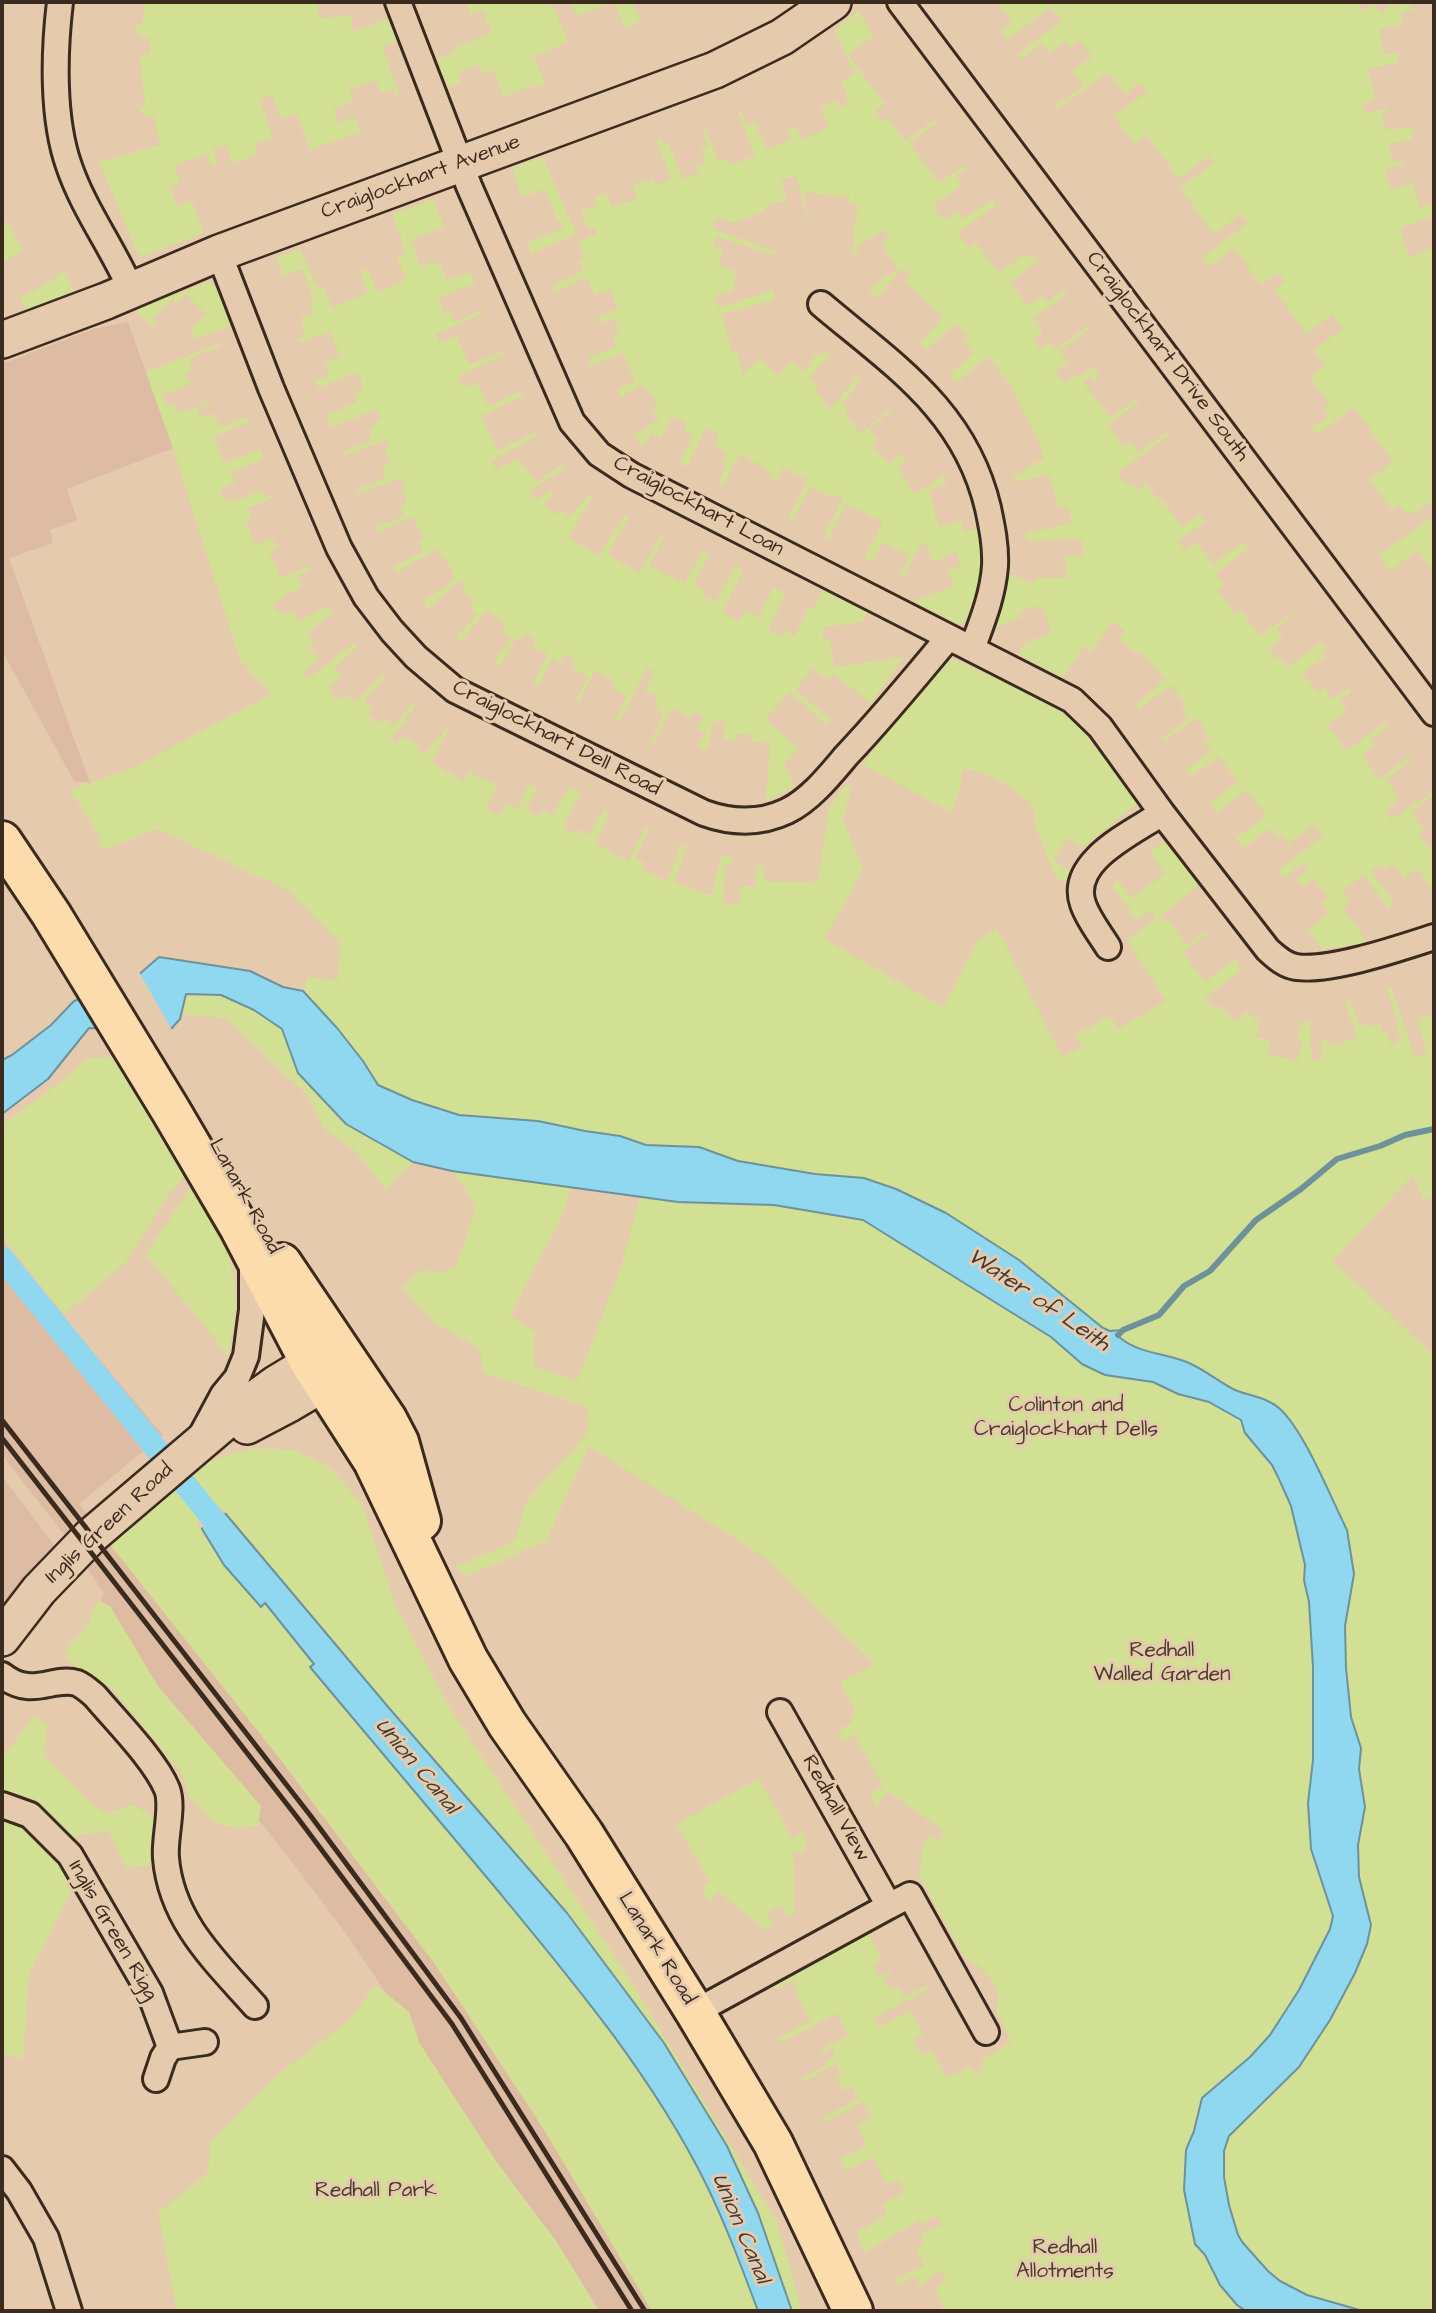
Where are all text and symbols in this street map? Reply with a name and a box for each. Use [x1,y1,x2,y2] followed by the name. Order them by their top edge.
[318,130,524,226] street label: Craiglockhart Avenue
[1080,247,1254,467] street label: Craiglockhart Drive South
[608,451,788,563] street label: Craiglockhart Loan
[448,676,664,802] street label: Craiglockhart Dell Road
[202,1135,286,1259] street label: Lanark Road
[962,1243,1114,1359] water label: Water of Leith
[974,1394,1158,1444] park label: Colinton and Craiglockhart Dells
[41,1458,179,1590] street label: Inglis Green Road
[1093,1639,1231,1689] park label: Redhall Walled Garden
[368,1714,464,1820] water label: Union Canal
[795,1751,875,1867] street label: Redhall View
[62,1857,162,2005] street label: Inglis Green Rigg
[612,1888,700,2010] street label: Lanark Road
[705,2170,775,2288] water label: Union Canal
[315,2179,437,2205] park label: Redhall Park
[1016,2236,1114,2286] park label: Redhall Allotments

